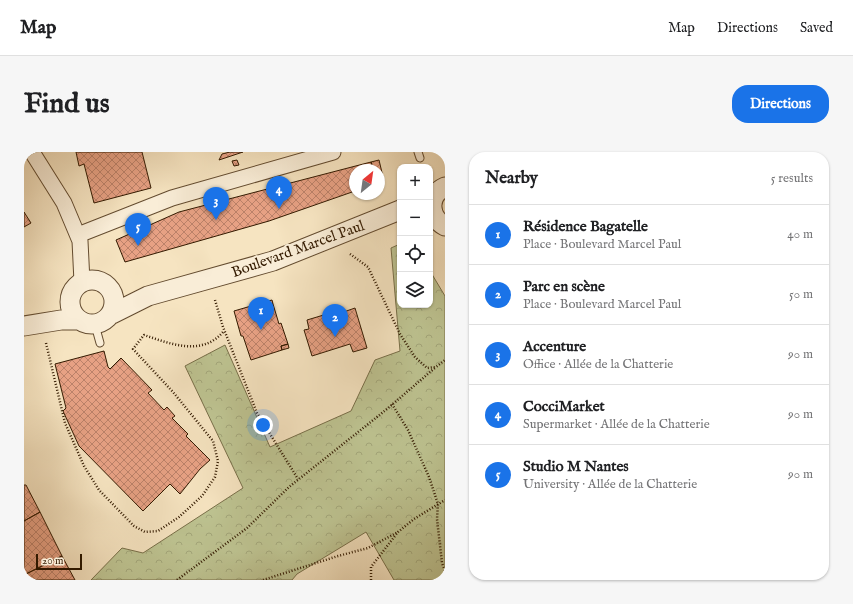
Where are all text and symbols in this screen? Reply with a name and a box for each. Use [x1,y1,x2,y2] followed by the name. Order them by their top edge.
[20,16,56,40] text: Map
[668,19,695,37] text: Map
[717,19,778,37] text: Directions
[800,19,833,37] text: Saved
[732,85,829,123] button: Directions
[24,87,110,122] text: Find us
[349,164,385,200] north arrow
[397,164,433,308] map controls
[397,164,433,200] button: +
[485,168,538,189] text: Nearby
[771,170,813,187] text: 5 results
[266,176,292,209] pin: 4
[203,187,229,220] pin: 3
[397,200,433,236] button: −
[125,213,151,246] pin: 5
[229,216,368,282] street label: Boulevard Marcel Paul
[523,217,648,236] text: Résidence Bagatelle
[496,226,500,243] text: 1
[787,226,813,243] text: 40 m
[397,236,433,272] button: locate
[523,236,681,253] text: Place · Boulevard Marcel Paul
[397,272,433,308] button: layers
[523,277,605,296] text: Parc en scène
[495,286,501,303] text: 2
[789,286,813,303] text: 50 m
[523,296,681,313] text: Place · Boulevard Marcel Paul
[248,297,274,330] pin: 1
[322,304,348,337] pin: 2
[523,337,586,356] text: Accenture
[496,346,500,363] text: 3
[788,346,813,363] text: 90 m
[523,356,673,373] text: Office · Allée de la Chatterie
[523,397,605,416] text: CocciMarket
[495,406,501,423] text: 4
[788,406,813,423] text: 90 m
[253,415,273,435] your location
[523,416,710,433] text: Supermarket · Allée de la Chatterie
[523,457,629,476] text: Studio M Nantes
[496,466,500,483] text: 5
[788,466,813,483] text: 90 m
[523,476,697,493] text: University · Allée de la Chatterie
[36,552,82,571] scale bar
[42,554,63,568] text: 20 m

